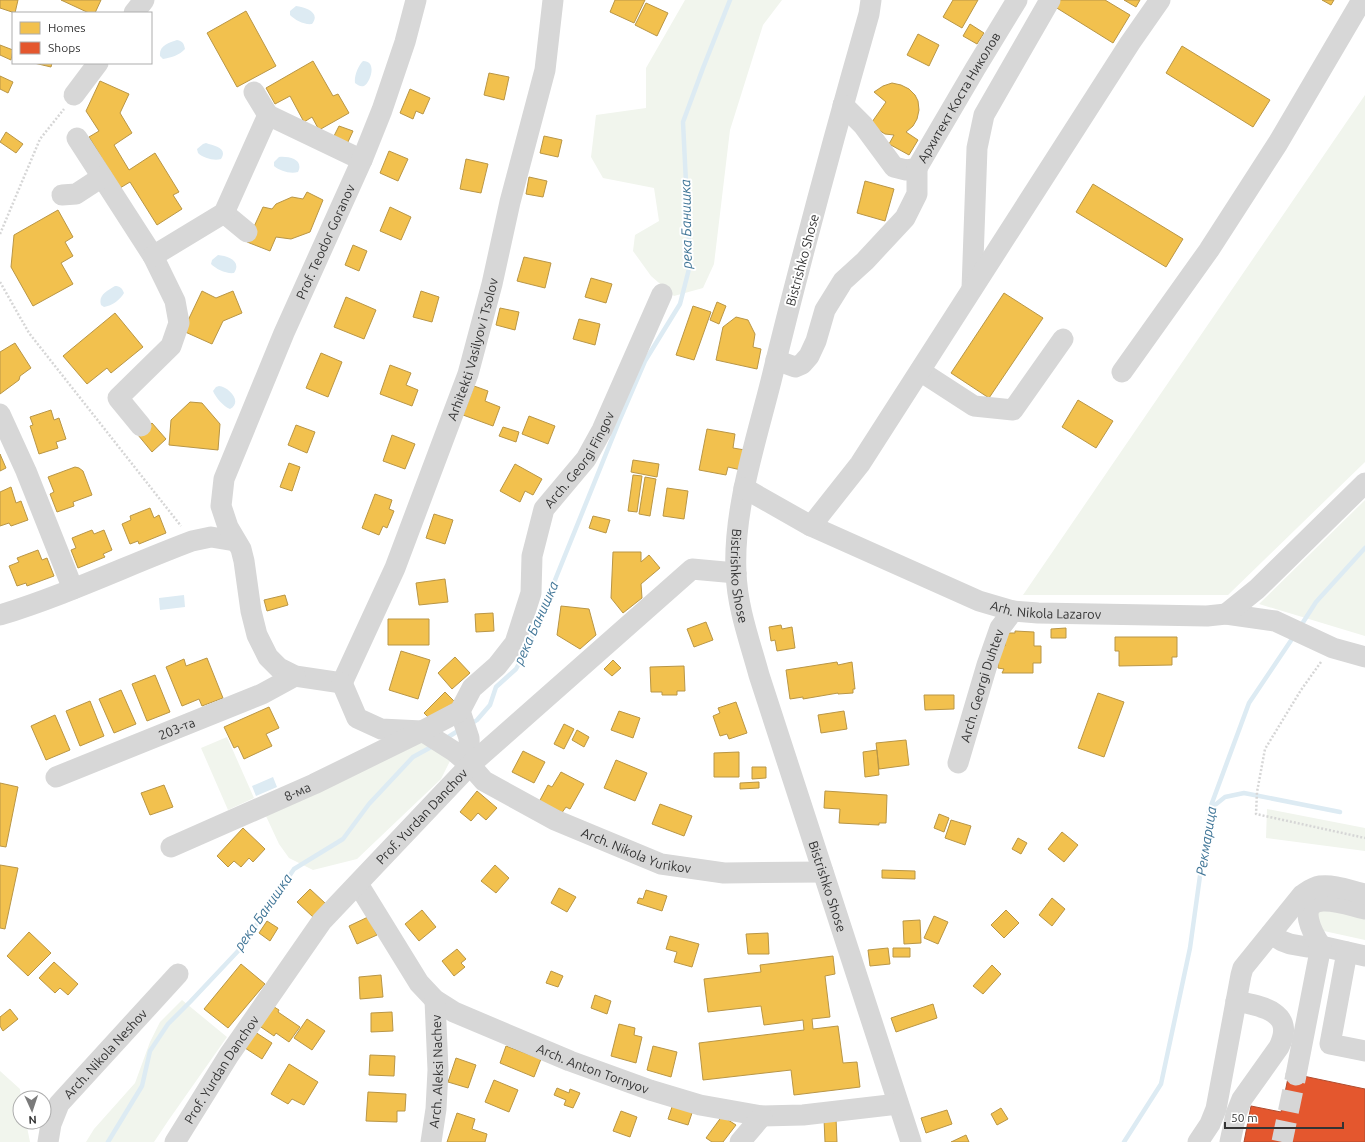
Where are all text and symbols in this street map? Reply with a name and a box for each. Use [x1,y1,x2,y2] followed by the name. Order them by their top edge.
[12,12,152,64] legend
[48,21,86,34] text: Homes
[915,30,1003,165] street label: Архитект Коста Николов
[48,41,80,54] text: Shops
[677,179,695,270] water label: река Банишка
[293,181,357,301] street label: Prof. Teodor Goranov
[783,212,821,308] street label: Bistrishko Shose
[444,276,500,422] street label: Arhitekti Vasilyov i Tsolov
[541,409,617,510] street label: Arch. Georgi Fingov
[729,528,751,624] street label: Bistrishko Shose
[510,578,562,668] water label: река Банишка
[989,598,1102,621] street label: Arh. Nikola Lazarov
[958,627,1006,744] street label: Arch. Georgi Duhtev
[156,715,197,742] street label: 203-та
[373,765,470,867] street label: Prof. Yurdan Danchov
[282,779,313,803] street label: 8-ма
[1193,805,1219,877] water label: Рекмарица
[580,825,693,875] street label: Arch. Nikola Yurikov
[806,839,849,934] street label: Bistrishko Shose
[230,870,295,954] water label: река Банишка
[61,1006,150,1101] street label: Arch. Nikola Neshov
[181,1012,262,1126] street label: Prof. Yurdan Danchov
[426,1014,445,1129] street label: Arch. Aleksi Nachev
[535,1041,651,1096] street label: Arch. Anton Tornyov
[12,1090,52,1130] north arrow
[1225,1104,1343,1130] scale bar
[1231,1111,1258,1124] text: 50 m
[28,1114,37,1126] text: N

